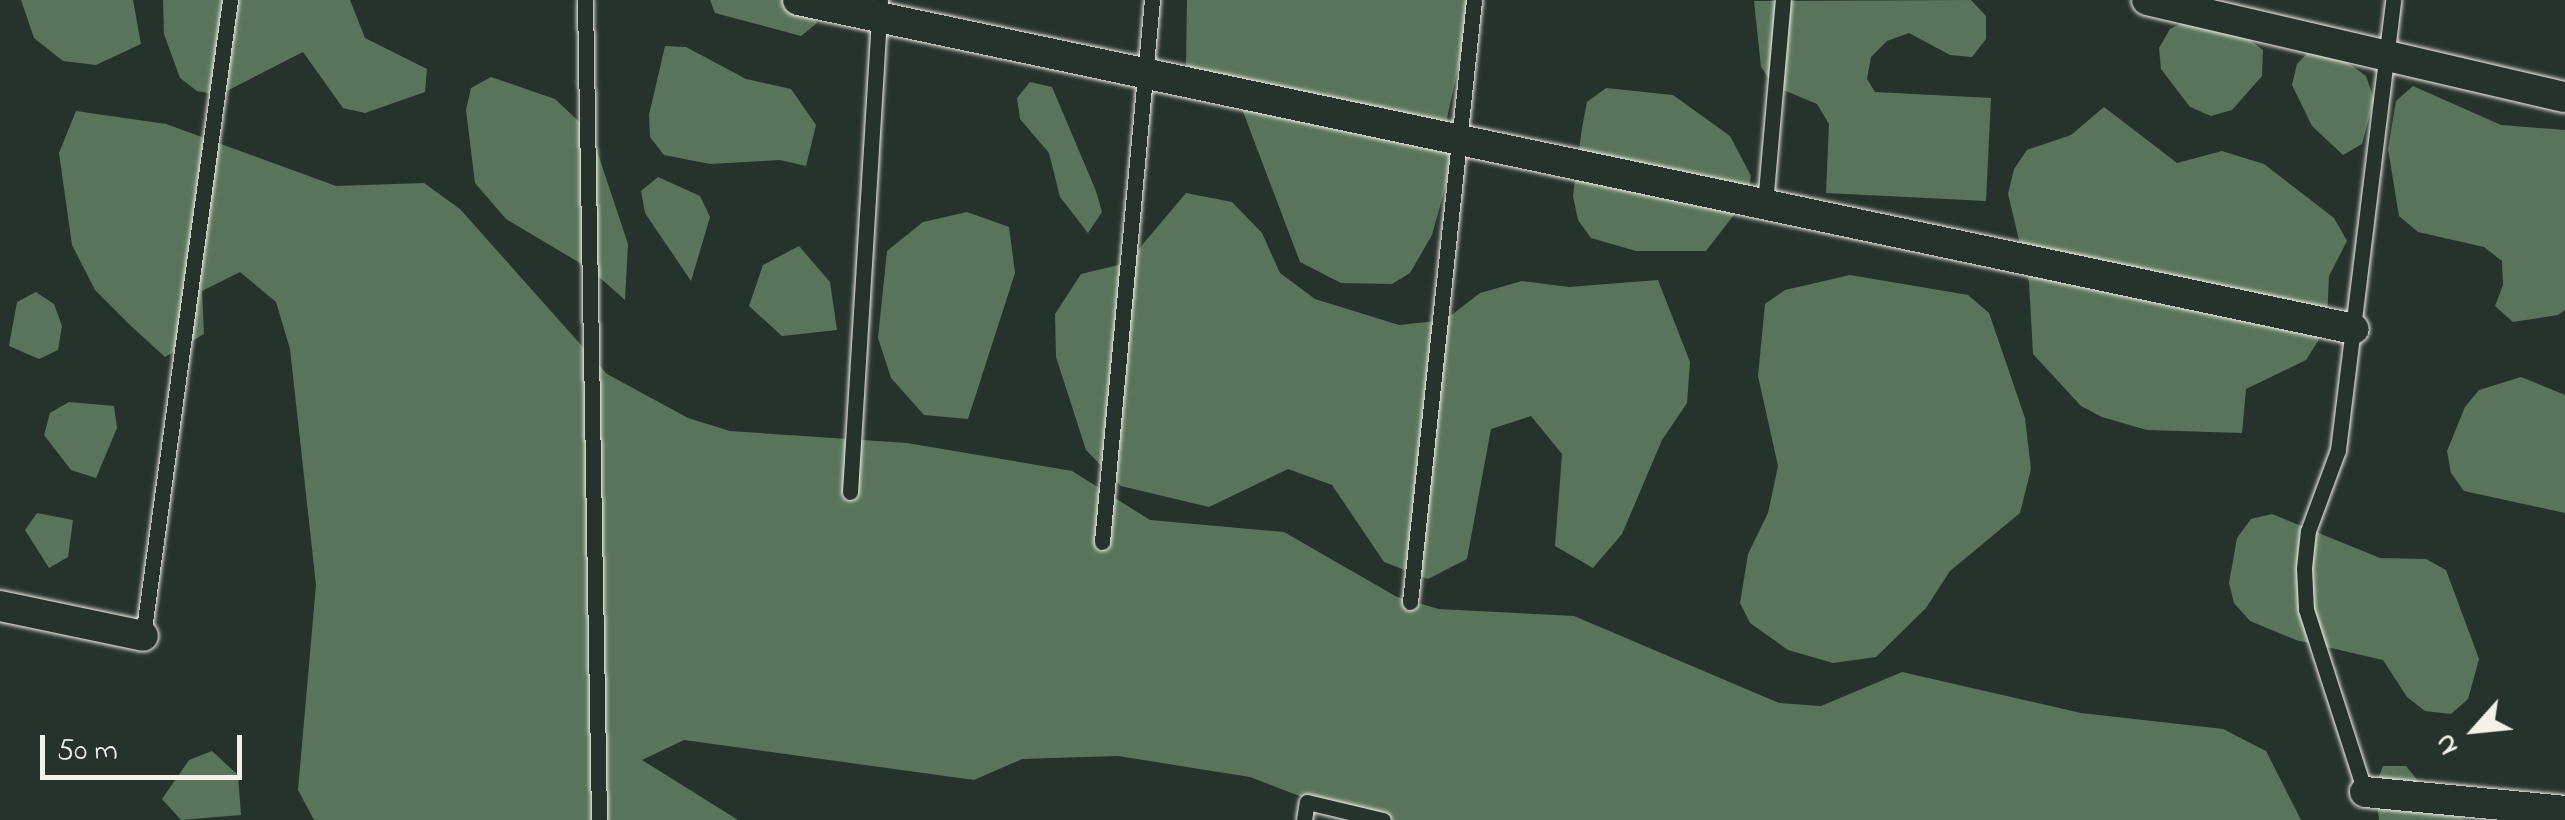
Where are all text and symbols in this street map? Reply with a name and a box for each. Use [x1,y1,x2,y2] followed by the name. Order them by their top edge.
[2425,680,2525,780] north arrow
[45,715,248,777] scale bar
[2425,726,2470,762] text: N
[57,730,118,774] text: 50 m

